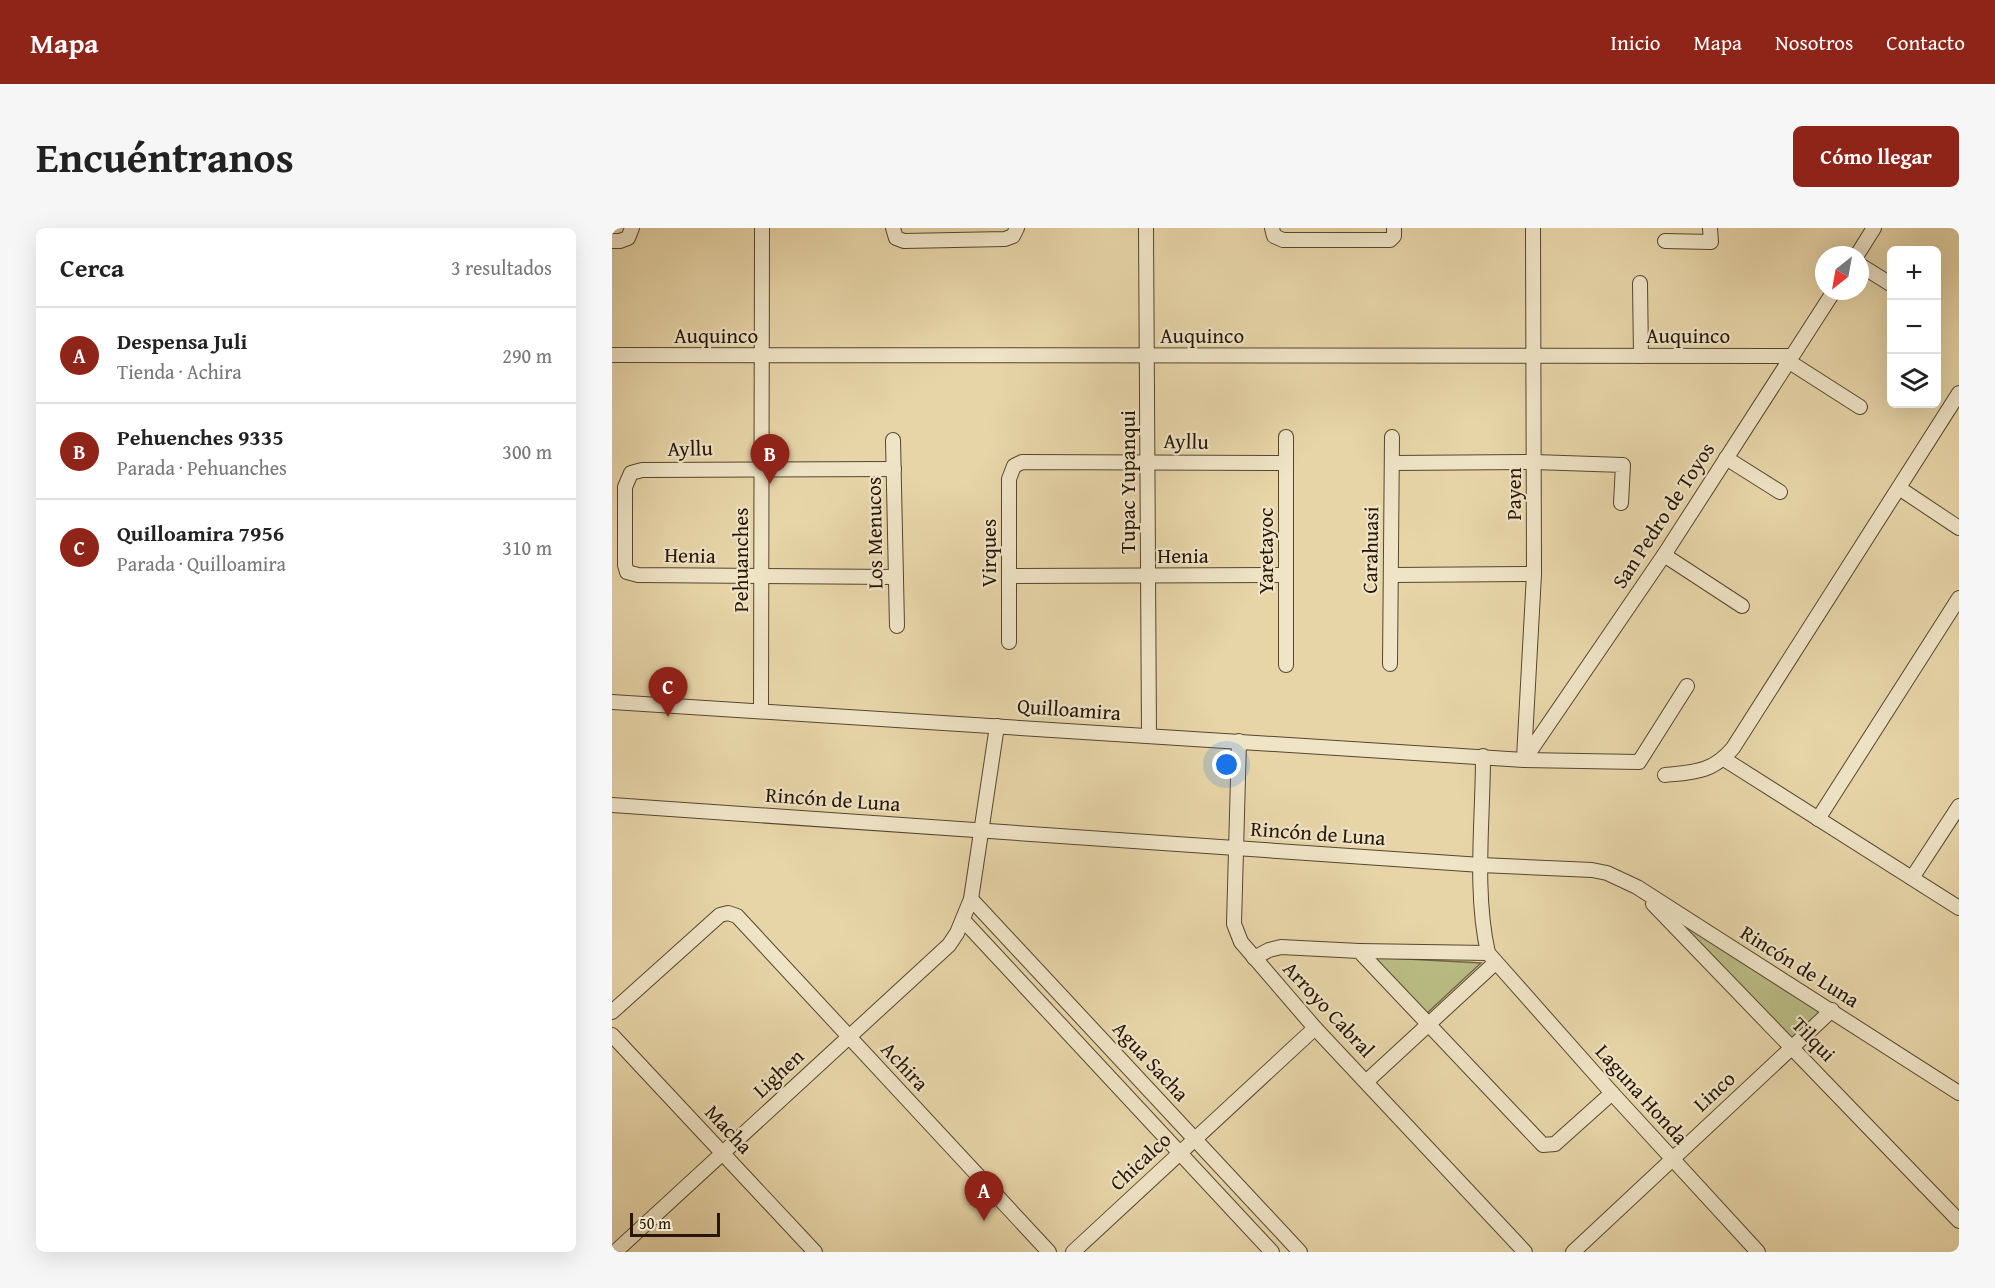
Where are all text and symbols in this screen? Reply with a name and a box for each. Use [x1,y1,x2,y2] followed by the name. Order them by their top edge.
[30,22,99,63] text: Mapa
[1611,27,1661,58] text: Inicio
[1694,27,1742,58] text: Mapa
[1775,27,1853,58] text: Nosotros
[1886,27,1965,58] text: Contacto
[36,126,294,187] text: Encuéntranos
[1793,126,1959,187] button: Cómo llegar
[1815,246,1869,300] north arrow
[1887,246,1941,408] map controls
[1887,246,1941,300] button: +
[60,248,124,287] text: Cerca
[451,253,552,282] text: 3 resultados
[1887,300,1941,354] button: −
[674,320,758,351] street label: Auquinco
[1160,320,1244,351] street label: Auquinco
[1646,320,1730,351] street label: Auquinco
[117,325,247,357] text: Despensa Juli
[73,341,86,370] text: A
[502,341,552,370] text: 290 m
[1887,354,1941,408] button: layers
[117,357,242,386] text: Tienda · Achira
[1112,410,1143,554] street label: Tupac Yupanqui
[117,421,284,453] text: Pehuenches 9335
[1163,425,1210,457] street label: Ayllu
[667,432,714,464] street label: Ayllu
[750,434,790,484] pin: B
[1604,436,1722,594] street label: San Pedro de Toyos
[73,437,86,466] text: B
[502,437,552,466] text: 300 m
[117,453,287,482] text: Parada · Pehuanches
[1498,467,1529,520] street label: Payen
[858,476,890,590] street label: Los Menucos
[1354,506,1386,594] street label: Carahuasi
[725,508,756,613] street label: Pehuanches
[1250,508,1281,594] street label: Yaretayoc
[117,517,284,549] text: Quilloamira 7956
[973,519,1004,587] street label: Virques
[74,533,85,562] text: C
[502,533,552,562] text: 310 m
[664,539,716,571] street label: Henia
[1157,540,1209,571] street label: Henia
[117,549,286,578] text: Parada · Quilloamira
[648,668,688,717] pin: C
[1016,690,1122,728] street label: Quilloamira
[1212,750,1241,779] your location
[764,779,902,819] street label: Rincón de Luna
[1249,813,1387,853] street label: Rincón de Luna
[1734,917,1866,1015] street label: Rincón de Luna
[1276,954,1382,1064] street label: Arroyo Cabral
[1785,1010,1843,1068] street label: Tilqui
[1106,1014,1196,1108] street label: Agua Sacha
[874,1034,936,1098] street label: Achira
[1588,1037,1696,1151] street label: Laguna Honda
[745,1041,811,1105] street label: Lighen
[1686,1063,1742,1119] street label: Linco
[698,1097,760,1161] street label: Macha
[1102,1124,1178,1198] street label: Chicalco
[964,1172,1004,1221] pin: A
[630,1210,720,1238] scale bar
[639,1211,671,1235] text: 50 m

